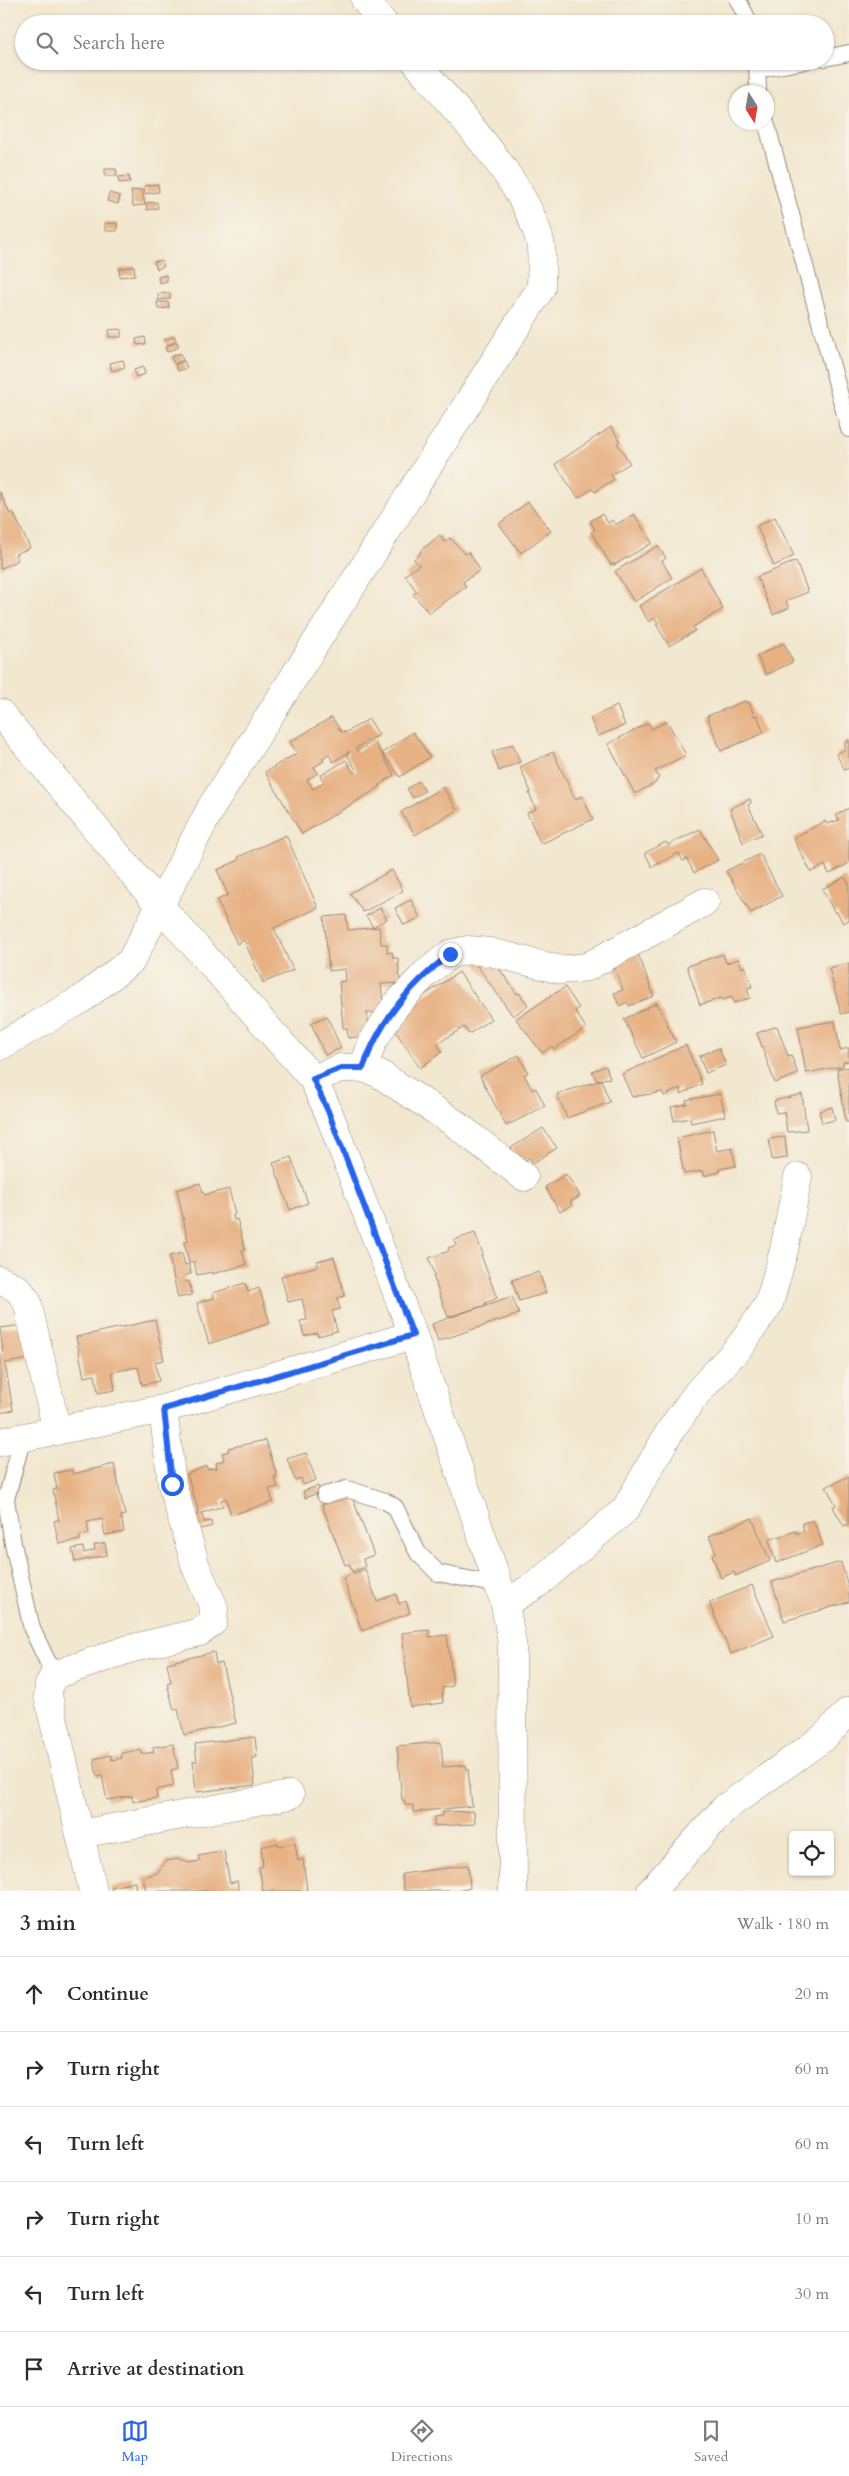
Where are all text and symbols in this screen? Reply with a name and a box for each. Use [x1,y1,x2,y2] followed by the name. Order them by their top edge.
[15,15,834,70] search box
[33,29,61,57] icon: search
[73,30,165,56] text: Search here
[729,85,774,130] north arrow
[439,943,462,966] route end
[161,1473,184,1496] route start
[789,1831,834,1876] map controls
[789,1831,834,1876] button: locate
[20,1909,76,1938] text: 3 min
[737,1913,829,1935] text: Walk · 180 m
[20,1980,48,2008] icon: ahead
[67,1981,149,2007] text: Continue
[795,1983,829,2005] text: 20 m
[20,2055,48,2083] icon: right
[67,2056,159,2082] text: Turn right
[795,2058,829,2080] text: 60 m
[20,2130,48,2158] icon: left
[67,2131,144,2157] text: Turn left
[795,2133,829,2155] text: 60 m
[20,2205,48,2233] icon: right
[67,2206,159,2232] text: Turn right
[795,2208,829,2230] text: 10 m
[20,2280,48,2308] icon: left
[67,2281,144,2307] text: Turn left
[795,2283,829,2305] text: 30 m
[20,2355,48,2383] icon: arrive
[67,2356,244,2382] text: Arrive at destination
[121,2417,149,2466] tab: Map
[391,2417,452,2466] tab: Directions
[694,2417,728,2466] tab: Saved

